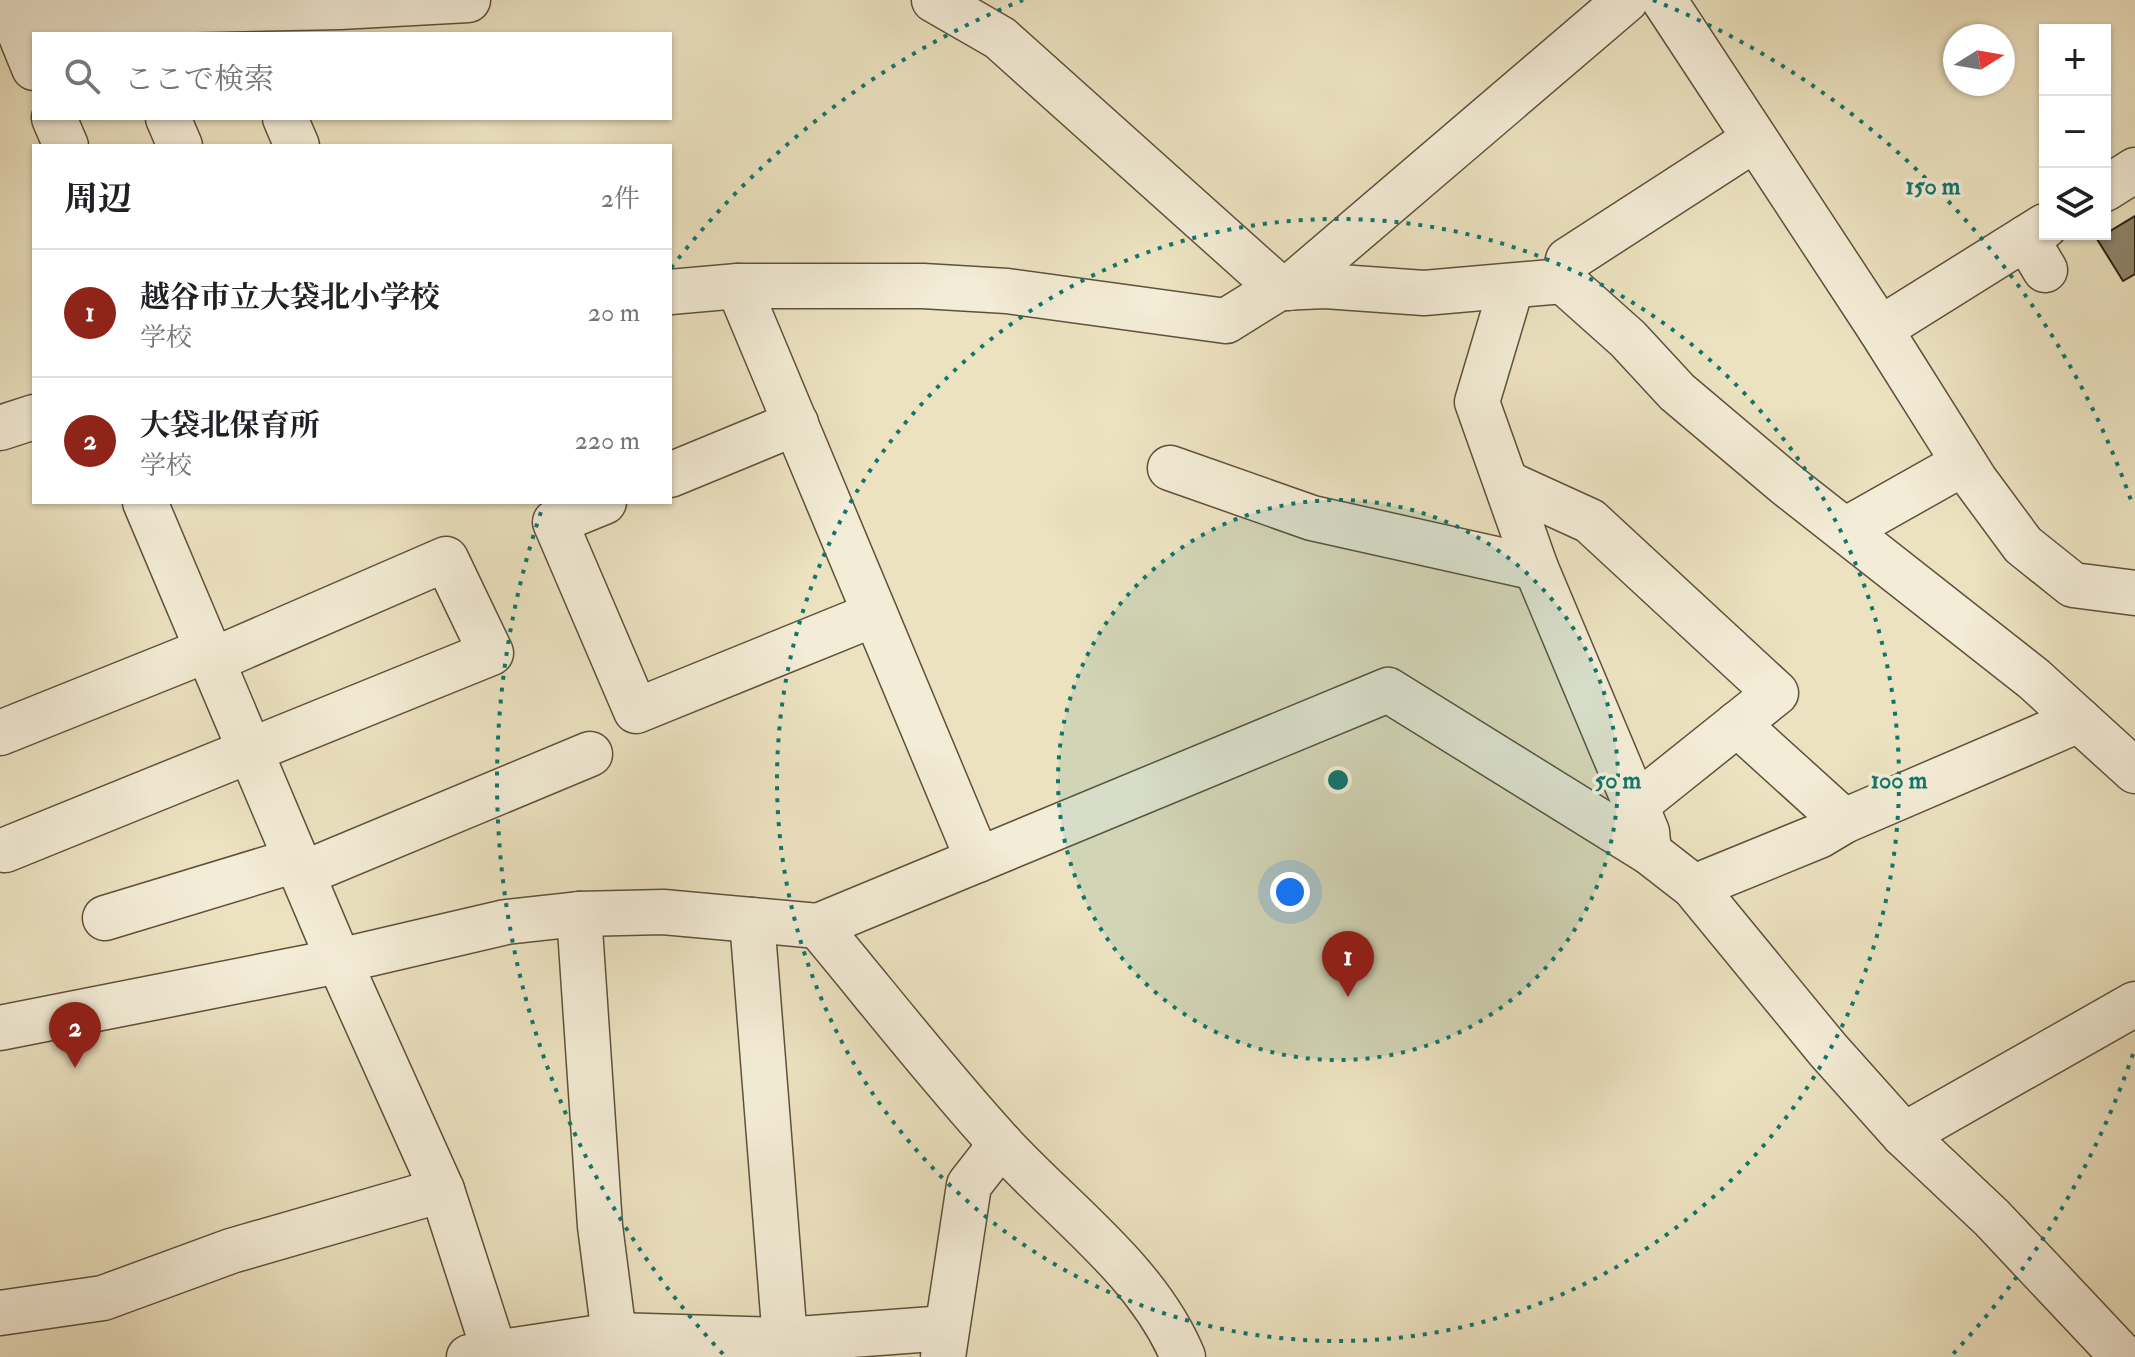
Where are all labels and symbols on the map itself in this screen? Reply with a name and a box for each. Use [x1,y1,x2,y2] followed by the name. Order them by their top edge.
[1943,24,2015,96] north arrow
[1906,171,1961,202] text: 150 m
[1595,765,1642,796] text: 50 m
[1871,765,1928,796] text: 100 m
[1324,766,1352,794] centre of rings
[1270,872,1310,912] your location
[1322,931,1374,997] pin: 1
[49,1002,101,1068] pin: 2

